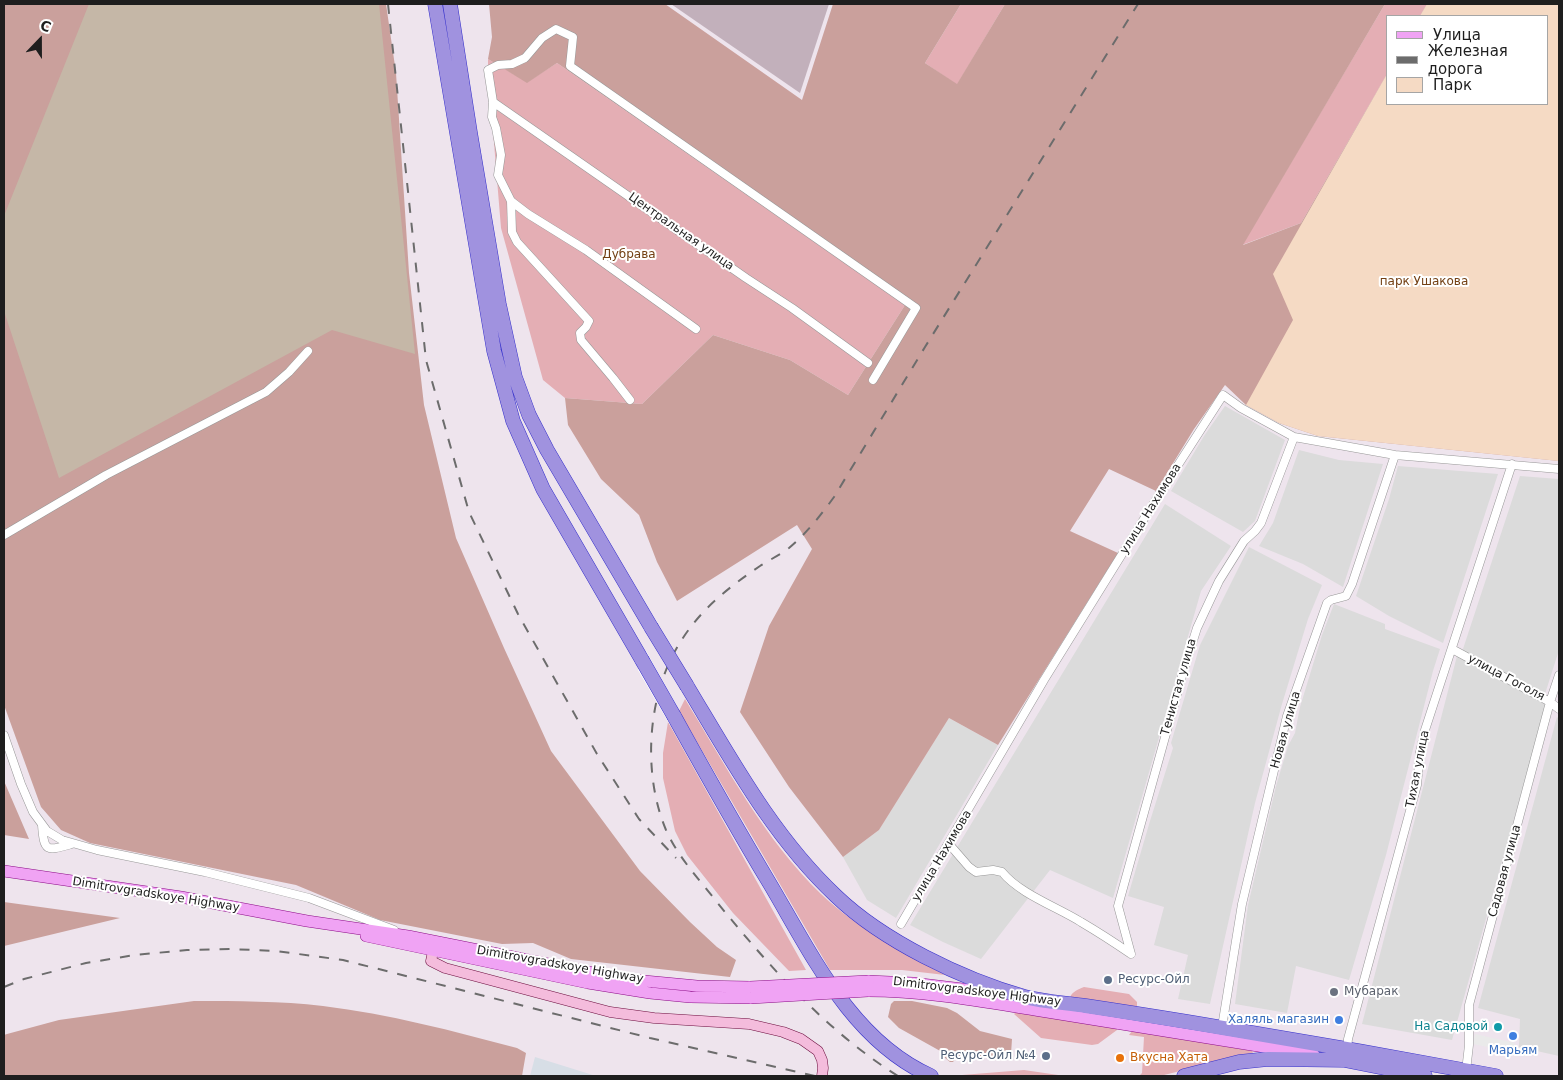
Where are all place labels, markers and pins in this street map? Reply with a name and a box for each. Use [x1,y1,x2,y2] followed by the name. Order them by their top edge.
[1118,973,1190,987] place label: Ресурс-Ойл
[1102,974,1114,986] marker: Ресурс-Ойл
[1344,985,1398,999] place label: Мубарак
[1328,986,1340,998] marker: Мубарак
[1228,1013,1329,1027] place label: Халяль магазин
[1333,1014,1345,1026] marker: Халяль магазин
[1414,1020,1488,1034] place label: На Садовой
[1492,1021,1504,1033] marker: На Садовой
[1507,1030,1519,1042] marker: Марьям
[1489,1044,1537,1058] place label: Марьям
[940,1049,1036,1063] place label: Ресурс-Ойл №4
[1040,1050,1052,1062] marker: Ресурс-Ойл №4
[1130,1051,1208,1065] place label: Вкусна Хата
[1114,1052,1126,1064] marker: Вкусна Хата

